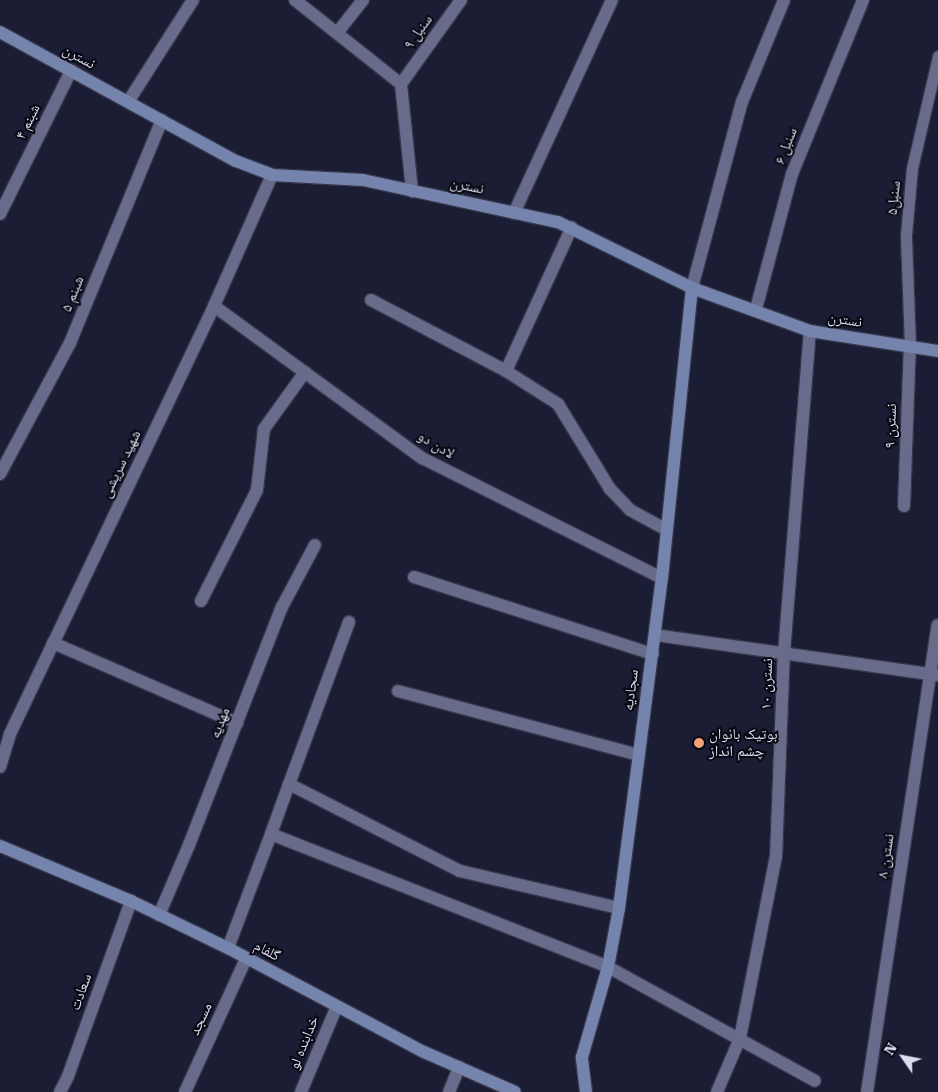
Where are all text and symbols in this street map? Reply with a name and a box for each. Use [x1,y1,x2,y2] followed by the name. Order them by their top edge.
[400,11,436,53] street label: سنبل ۹
[60,41,98,73] street label: نسترن
[12,101,44,143] street label: شبنم ۴
[771,125,801,167] street label: سنبل ۶
[448,174,486,198] street label: نسترن
[883,180,905,216] street label: سنبل۵
[58,273,88,315] street label: شبنم ۵
[827,308,863,332] street label: نسترن
[881,403,901,449] street label: نسترن ۹
[97,427,145,501] street label: شهید سریشی
[414,427,458,463] street label: لادن دو
[757,658,777,710] street label: نسترن ۱۰
[619,668,643,712] street label: سجادیه
[206,705,234,741] street label: مهدیه
[709,725,778,760] place label: بوتیک بانوان چشم انداز
[693,737,705,749] marker: بوتیک بانوان چشم انداز
[874,832,898,880] street label: نسترن ۸
[251,937,283,965] street label: گلفام
[66,971,96,1013] street label: سعادت
[186,1000,216,1038] street label: مسجد
[285,1014,323,1072] street label: خدابنده لو
[878,1032,928,1082] north arrow
[881,1040,900,1058] text: N

